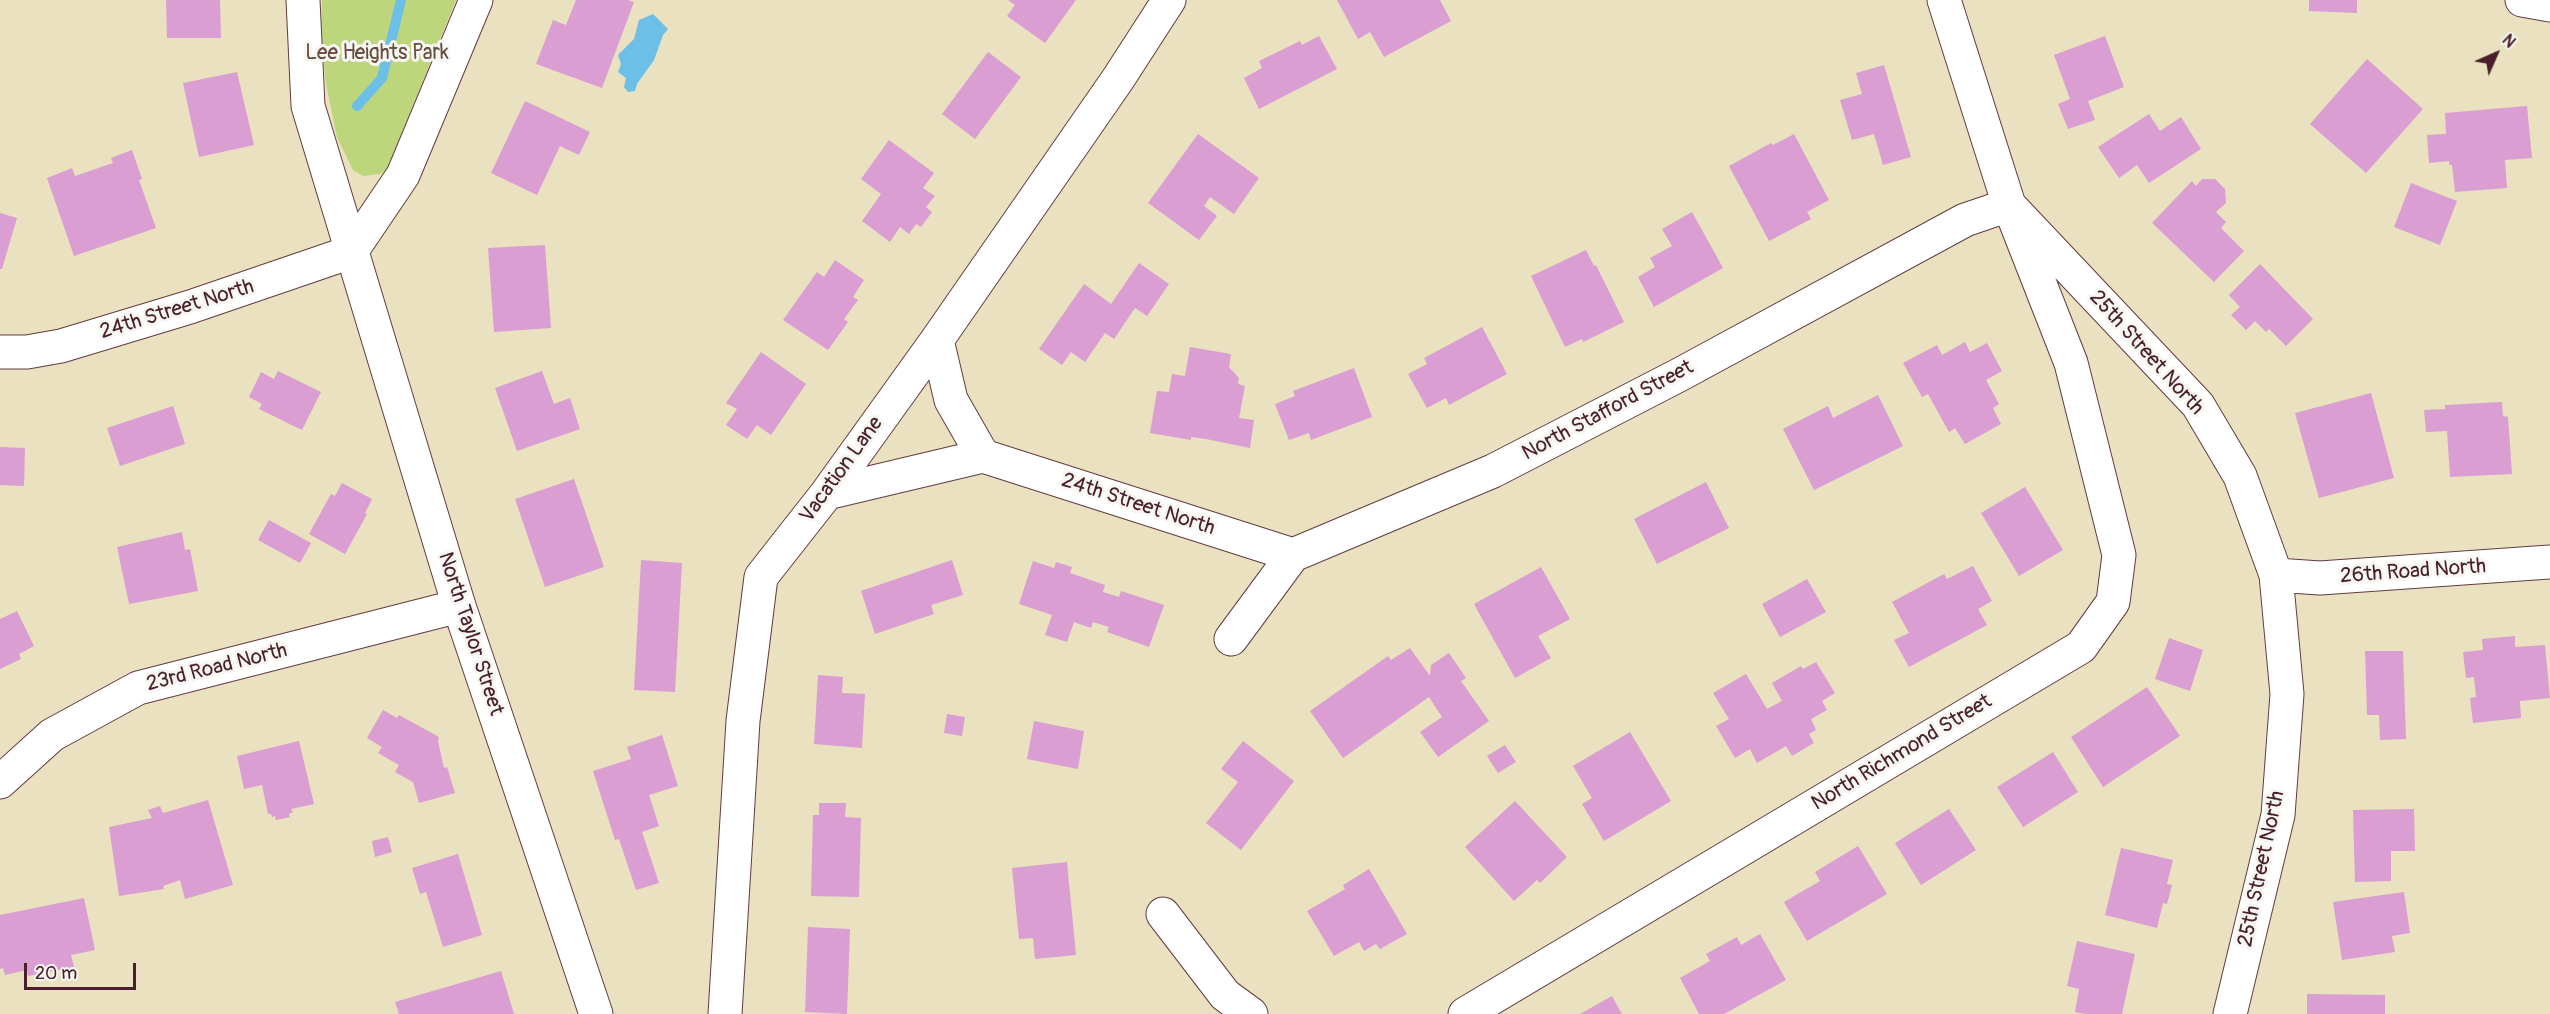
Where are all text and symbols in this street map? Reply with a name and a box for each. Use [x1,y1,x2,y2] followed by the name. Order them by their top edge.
[2466,24,2526,84] north arrow
[2498,30,2520,52] text: N
[305,41,449,67] park label: Lee Heights Park
[97,275,257,345] street label: 24th Street North
[2084,286,2208,420] street label: 25th Street North
[1518,355,1698,467] street label: North Stafford Street
[795,412,889,528] street label: Vacation Lane
[1058,468,1218,542] street label: 24th Street North
[432,549,508,719] street label: North Taylor Street
[2339,554,2487,590] street label: 26th Road North
[144,638,290,698] street label: 23rd Road North
[1807,689,1997,817] street label: North Richmond Street
[2233,789,2291,949] street label: 25th Street North
[27,951,140,989] scale bar
[35,962,77,985] text: 20 m

